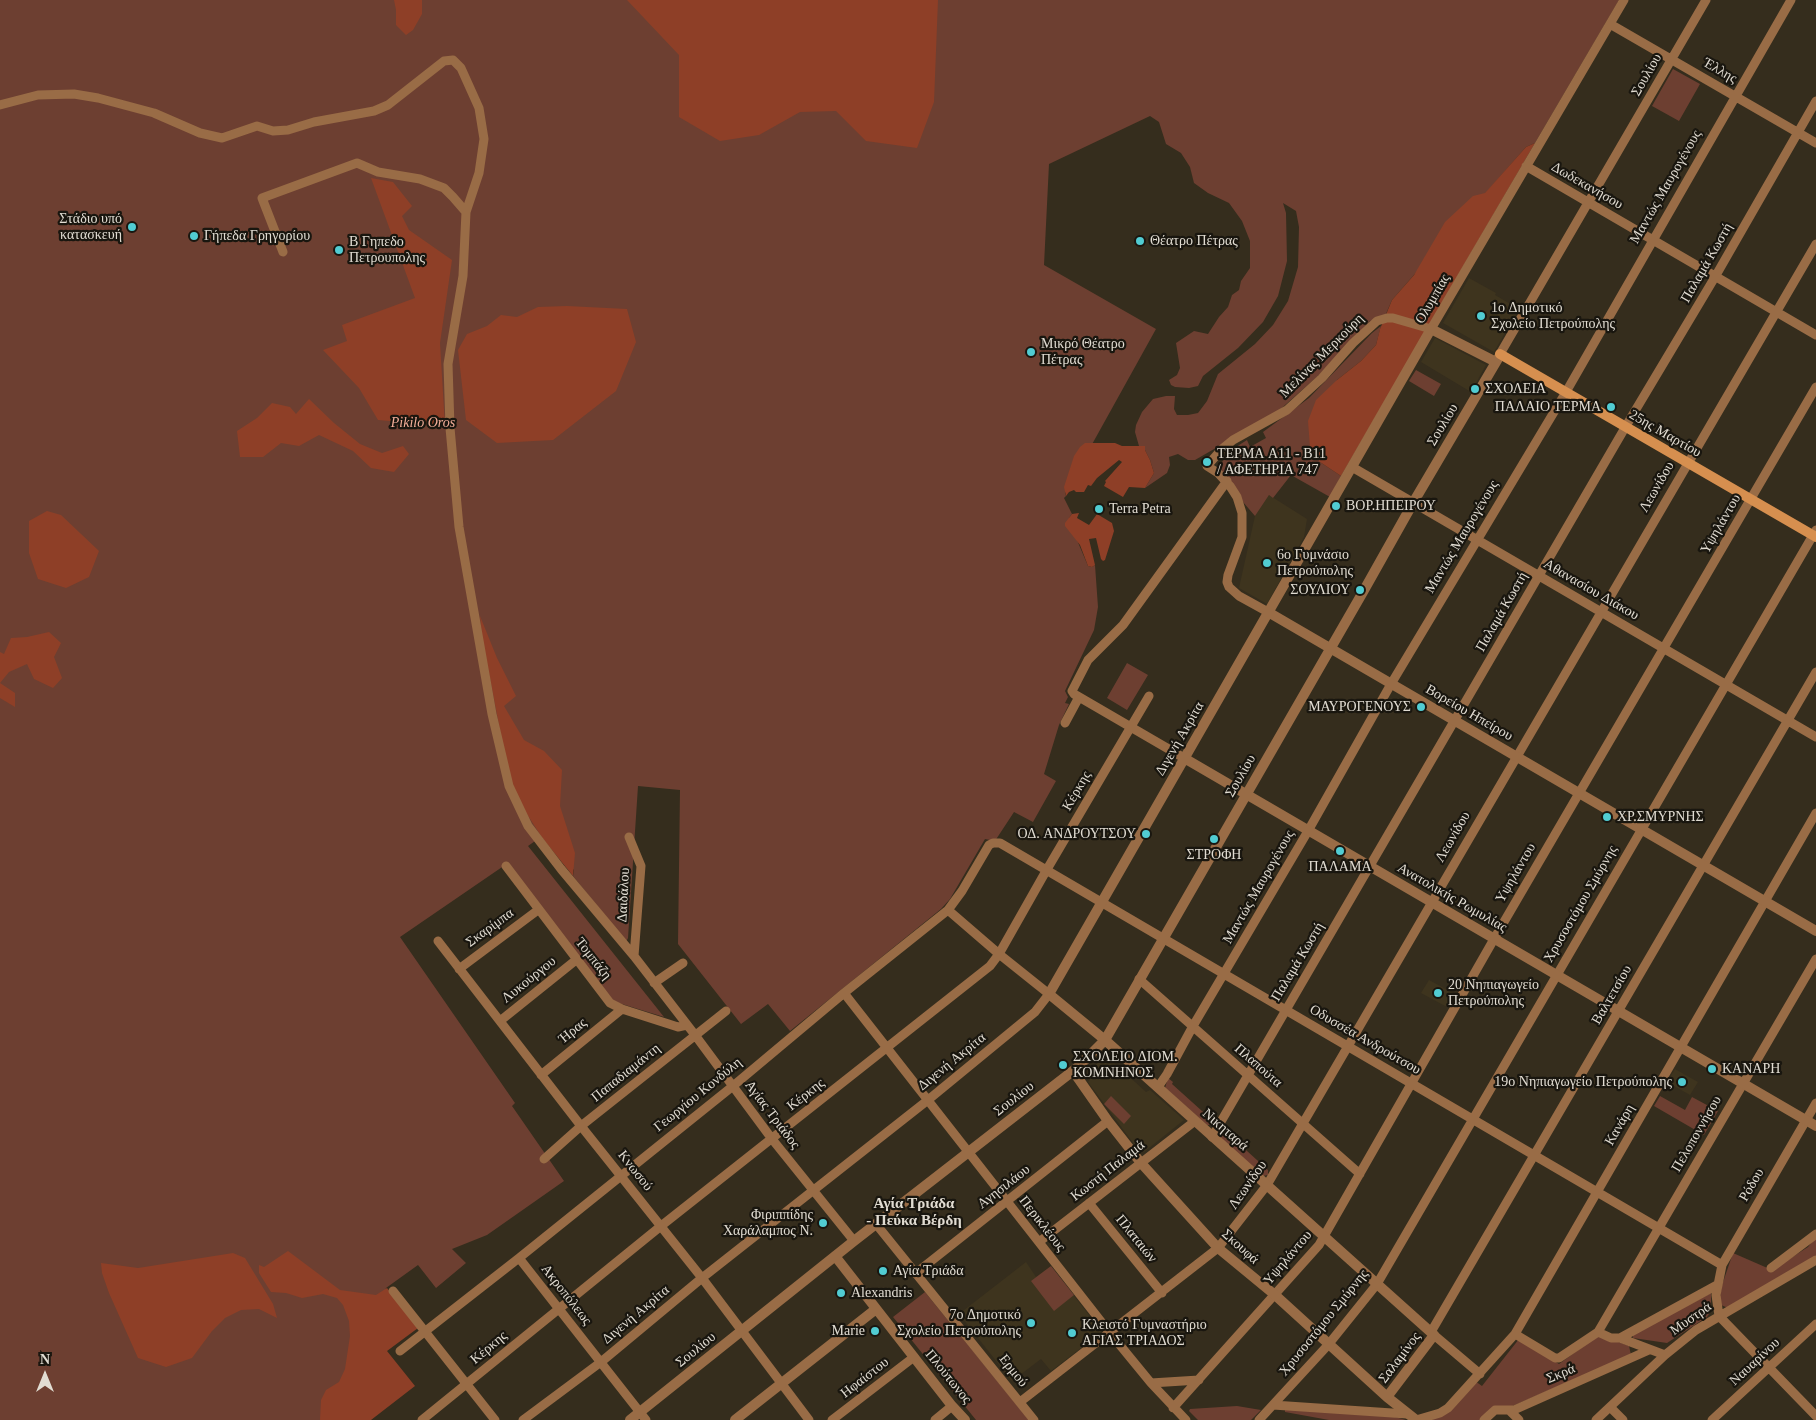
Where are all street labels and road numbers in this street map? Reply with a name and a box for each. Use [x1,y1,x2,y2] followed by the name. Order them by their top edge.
[1628,51,1666,99] street label: Σουλίου
[1700,55,1740,87] street label: Έλλης
[1627,127,1705,247] street label: Μαντώς Μαυρογένους
[1548,159,1626,213] street label: Δωδεκανήσου
[1677,220,1737,306] street label: Παλαμά Κωστή
[1412,271,1454,327] street label: Ολυμπίας
[1277,311,1367,401] street label: Μελίνας Μερκούρη
[1424,401,1462,449] street label: Σουλίου
[1626,407,1704,461] street label: 25ης Μαρτίου
[1636,459,1678,515] street label: Λεωνίδου
[1422,478,1502,596] street label: Μαντώς Μαυρογένους
[1697,491,1745,557] street label: Υψηλάντου
[1540,556,1642,624] street label: Αθανασίου Διάκου
[1472,569,1532,655] street label: Παλαμά Κωστή
[1422,681,1516,745] street label: Βορείου Ηπείρου
[1152,699,1208,779] street label: Διγενή Ακρίτα
[1222,752,1260,800] street label: Σουλίου
[1059,768,1095,814] street label: Κέρκης
[1432,809,1474,865] street label: Λεωνίδου
[1220,827,1298,947] street label: Μαντώς Μαυρογένους
[1492,840,1540,906] street label: Υψηλάντου
[1541,842,1621,966] street label: Χρυσοστόμου Σμύρνης
[1394,860,1510,936] street label: Ανατολικής Ρωμυλίας
[614,867,634,923] street label: Δαιδάλου
[463,905,517,951] street label: Σκαρίμπα
[1268,919,1328,1005] street label: Παλαμά Κωστή
[571,934,615,984] street label: Τομπάζη
[499,953,559,1007] street label: Λυκούργου
[1588,962,1636,1028] street label: Βαλτετσίου
[1306,1001,1424,1079] street label: Οδυσσέα Ανδρούτσου
[556,1015,590,1047] street label: Ήρας
[915,1029,989,1095] street label: Διγενή Ακρίτα
[588,1040,664,1106] street label: Παπαδιαμάντη
[1231,1041,1285,1091] street label: Πλαπούτα
[651,1054,745,1136] street label: Γεωργίου Κονδύλη
[784,1075,828,1115] street label: Κέρκης
[741,1077,803,1153] street label: Αγίας Τριάδος
[990,1078,1038,1120] street label: Σουλίου
[1668,1093,1726,1175] street label: Πελοποννήσου
[1602,1101,1638,1149] street label: Κανάρη
[1199,1105,1251,1155] street label: Νικηταρά
[1068,1137,1148,1205] street label: Κωστή Παλαμά
[614,1147,656,1195] street label: Κνωσού
[1225,1157,1271,1213] street label: Λεωνίδου
[974,1161,1034,1213] street label: Αγησιλάου
[1736,1166,1768,1204] street label: Ρόδου
[1015,1193,1069,1255] street label: Περικλέους
[1112,1212,1160,1266] street label: Πλαταιών
[1218,1226,1262,1268] street label: Σκουφά
[1260,1227,1316,1289] street label: Υψηλάντου
[537,1261,595,1329] street label: Ακροπόλεως
[1276,1266,1372,1380] street label: Χρυσοστόμου Σμύρνης
[599,1282,673,1348] street label: Διγενή Ακρίτα
[1667,1299,1715,1339] street label: Μυστρά
[467,1328,511,1368] street label: Κέρκης
[673,1329,719,1371] street label: Σουλίου
[1375,1329,1425,1387] street label: Σαλαμίνος
[1726,1334,1784,1390] street label: Ναυαρίνου
[921,1347,975,1407] street label: Πλούτωνος
[995,1351,1031,1391] street label: Ερμού
[838,1354,892,1402] street label: Ηφαίστου
[1544,1360,1578,1388] street label: Σκρά

